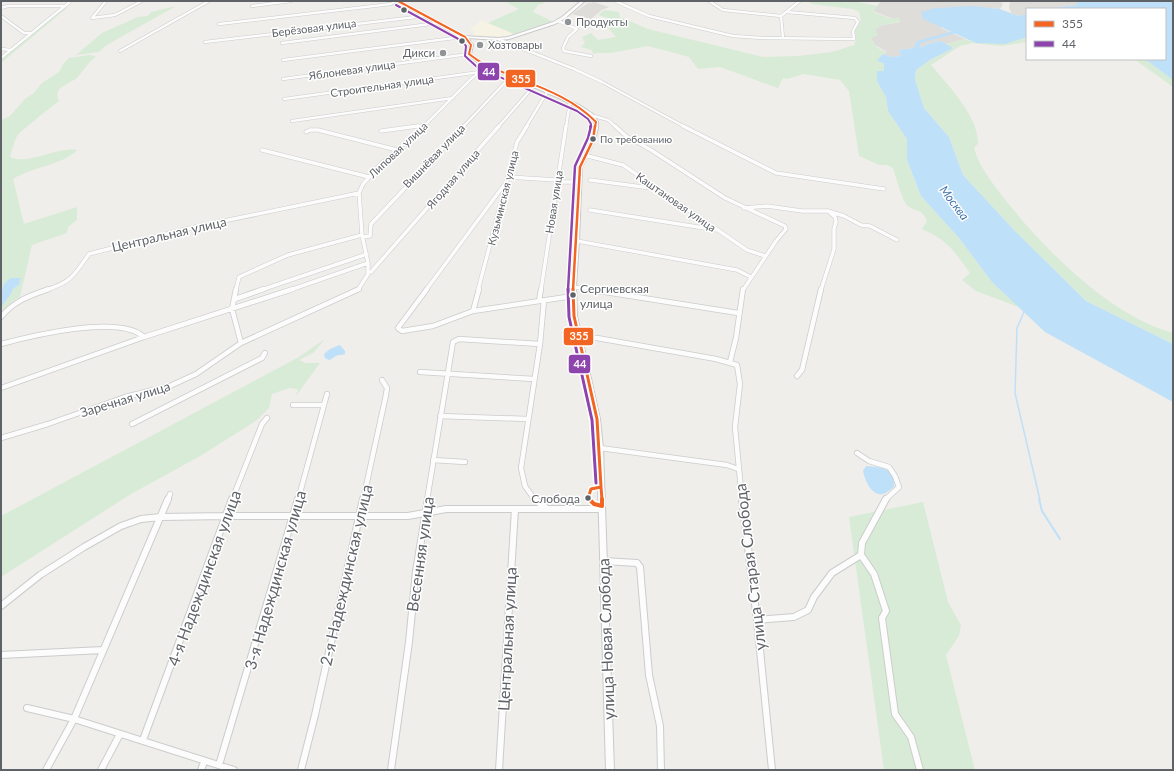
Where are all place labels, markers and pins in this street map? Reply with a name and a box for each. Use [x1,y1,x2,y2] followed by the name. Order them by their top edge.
[399,5,409,15] unlabelled marker
[576,15,628,28] place label: Продукты
[563,17,573,27] marker: Продукты
[457,36,467,46] unlabelled marker
[488,38,542,51] place label: Хозтовары
[475,40,485,50] marker: Хозтовары
[403,46,435,59] place label: Дикси
[438,48,448,58] marker: Дикси
[600,133,672,145] place label: По требованию
[588,134,598,144] marker: По требованию
[580,281,649,311] place label: Сергиевская улица
[568,290,578,300] marker: Сергиевская улица
[531,491,580,506] place label: Слобода
[583,493,593,503] marker: Слобода

